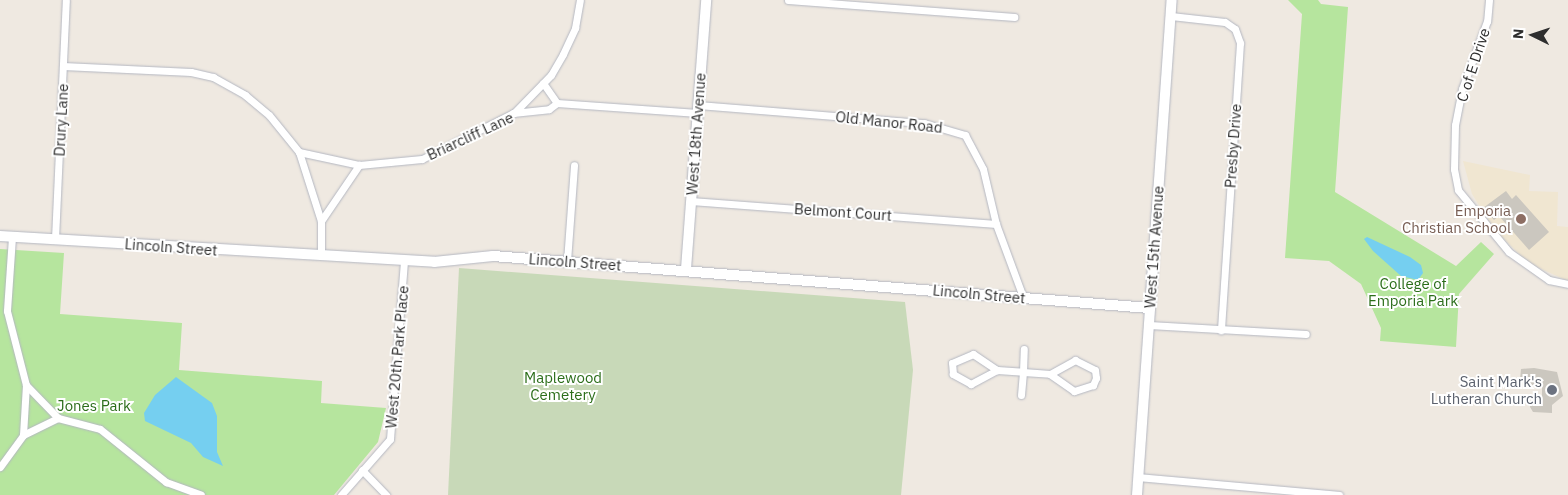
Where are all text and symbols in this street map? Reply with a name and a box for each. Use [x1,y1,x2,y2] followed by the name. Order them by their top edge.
[1508,10,1558,60] north arrow
[1453,26,1493,104] street label: C of E Drive
[1509,28,1527,40] text: N
[683,72,709,196] street label: West 18th Avenue
[50,83,72,157] street label: Drury Lane
[1221,103,1245,189] street label: Presby Drive
[835,107,943,137] street label: Old Manor Road
[424,108,516,164] street label: Briarcliff Lane
[1141,185,1167,309] street label: West 15th Avenue
[793,200,893,224] street label: Belmont Court
[1402,201,1511,236] place label: Emporia Christian School
[1515,213,1527,225] marker: Emporia Christian School
[124,235,218,259] street label: Lincoln Street
[528,250,622,274] street label: Lincoln Street
[1368,274,1458,309] park label: College of Emporia Park
[932,281,1026,307] street label: Lincoln Street
[382,285,412,429] street label: West 20th Park Place
[524,368,602,403] park label: Maplewood Cemetery
[1431,372,1542,407] place label: Saint Mark's Lutheran Church
[1546,384,1558,396] marker: Saint Mark's Lutheran Church
[57,397,131,415] park label: Jones Park

